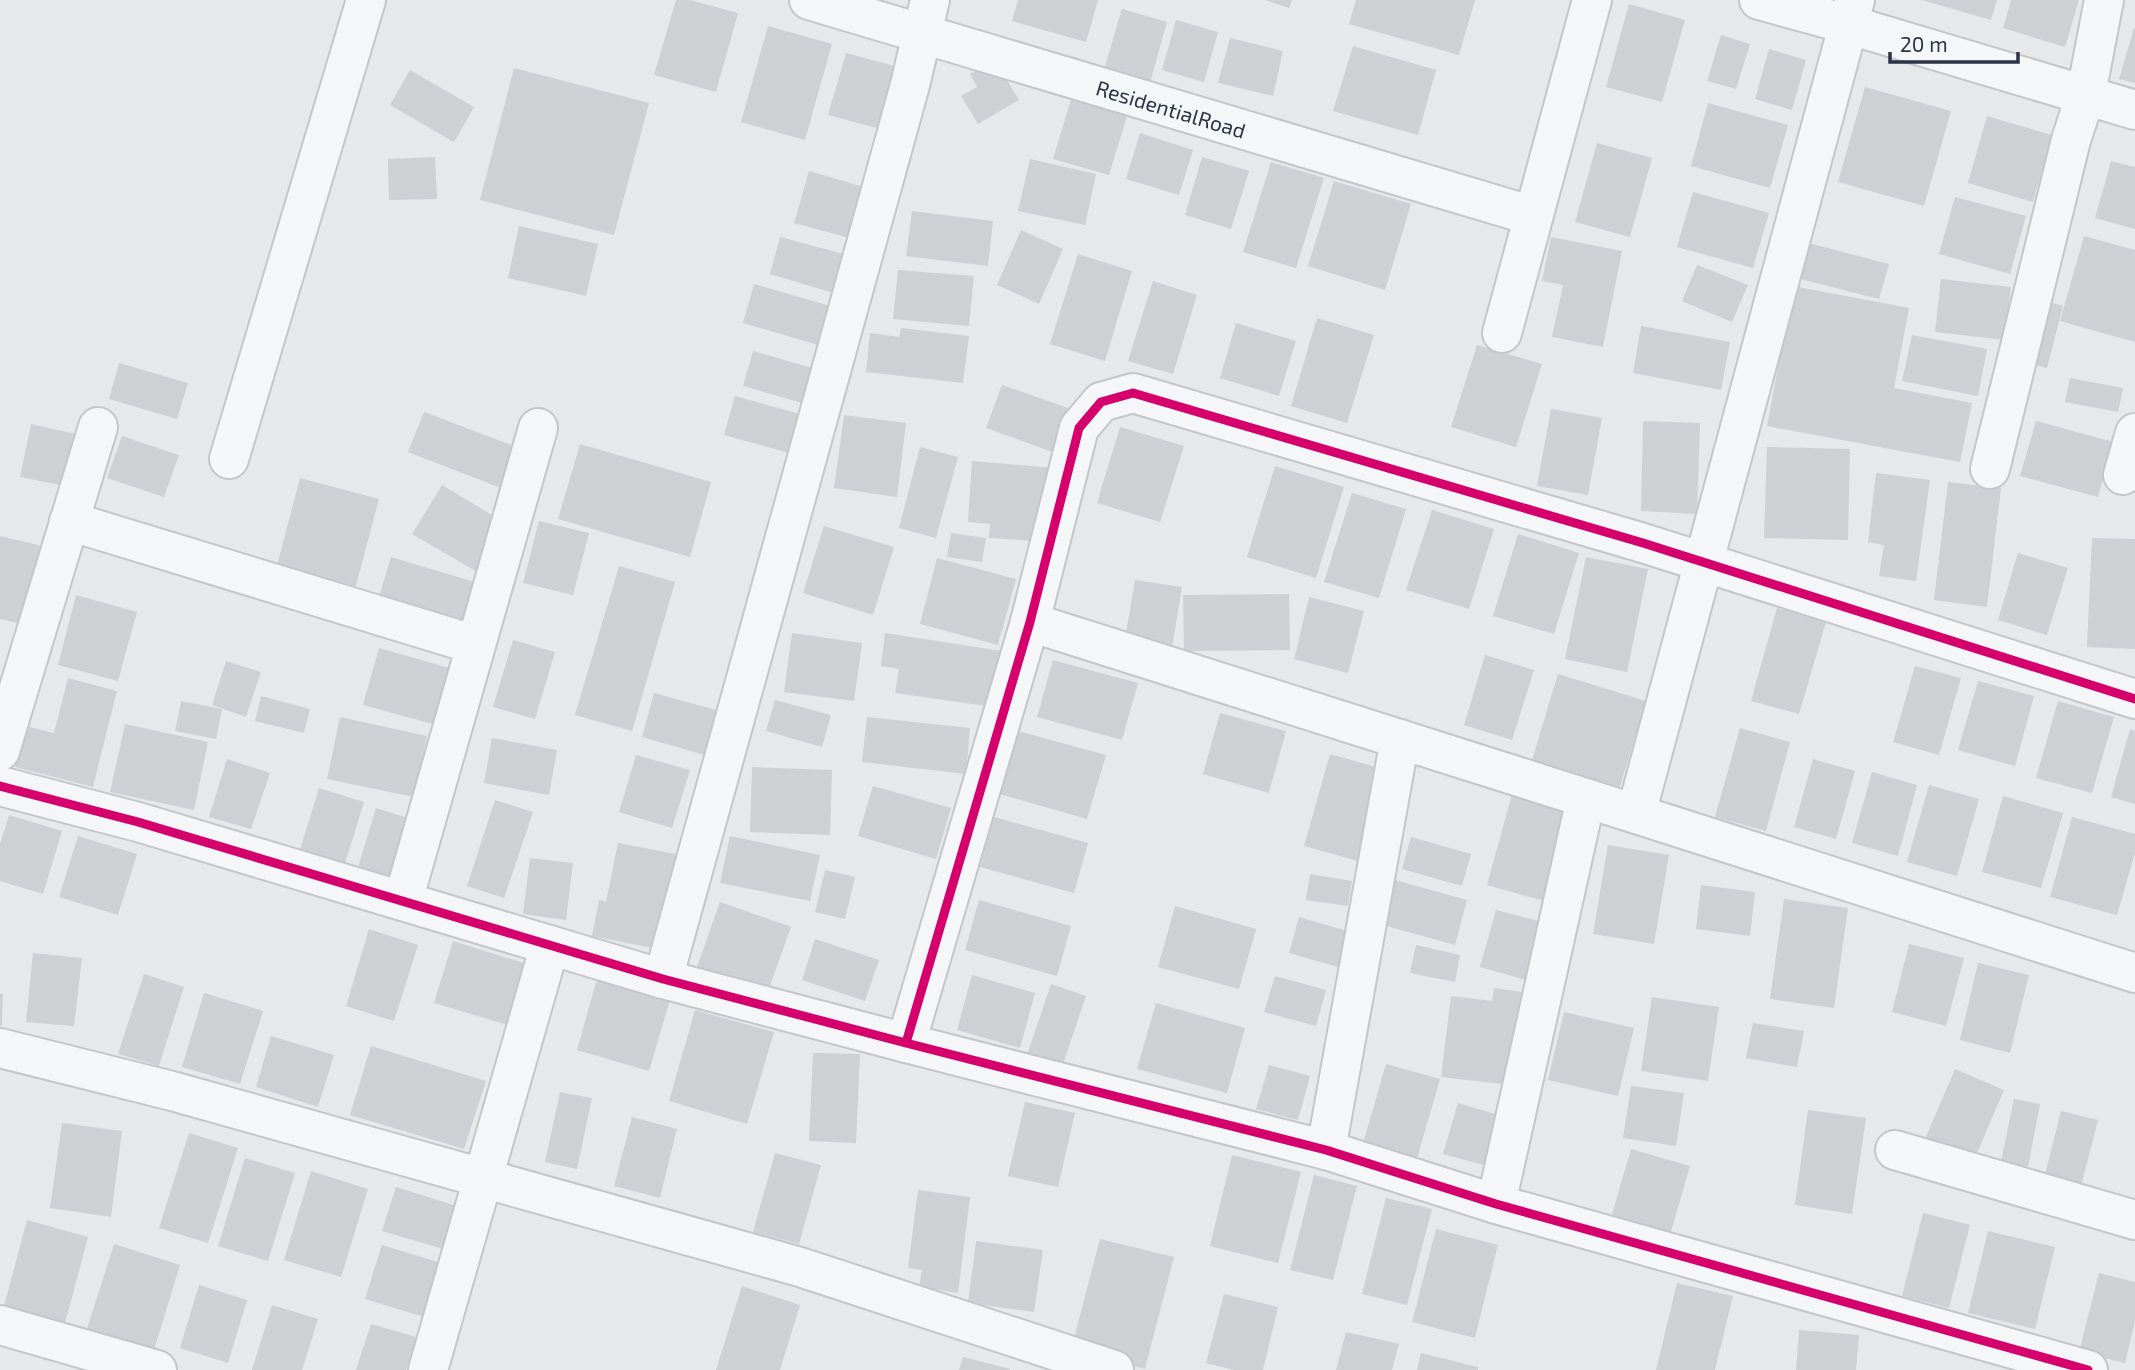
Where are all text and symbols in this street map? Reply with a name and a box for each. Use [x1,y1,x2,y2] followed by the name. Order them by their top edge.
[1890,21,2018,65] scale bar
[1900,31,1948,56] text: 20 m
[1093,74,1249,142] street label: ResidentialRoad

